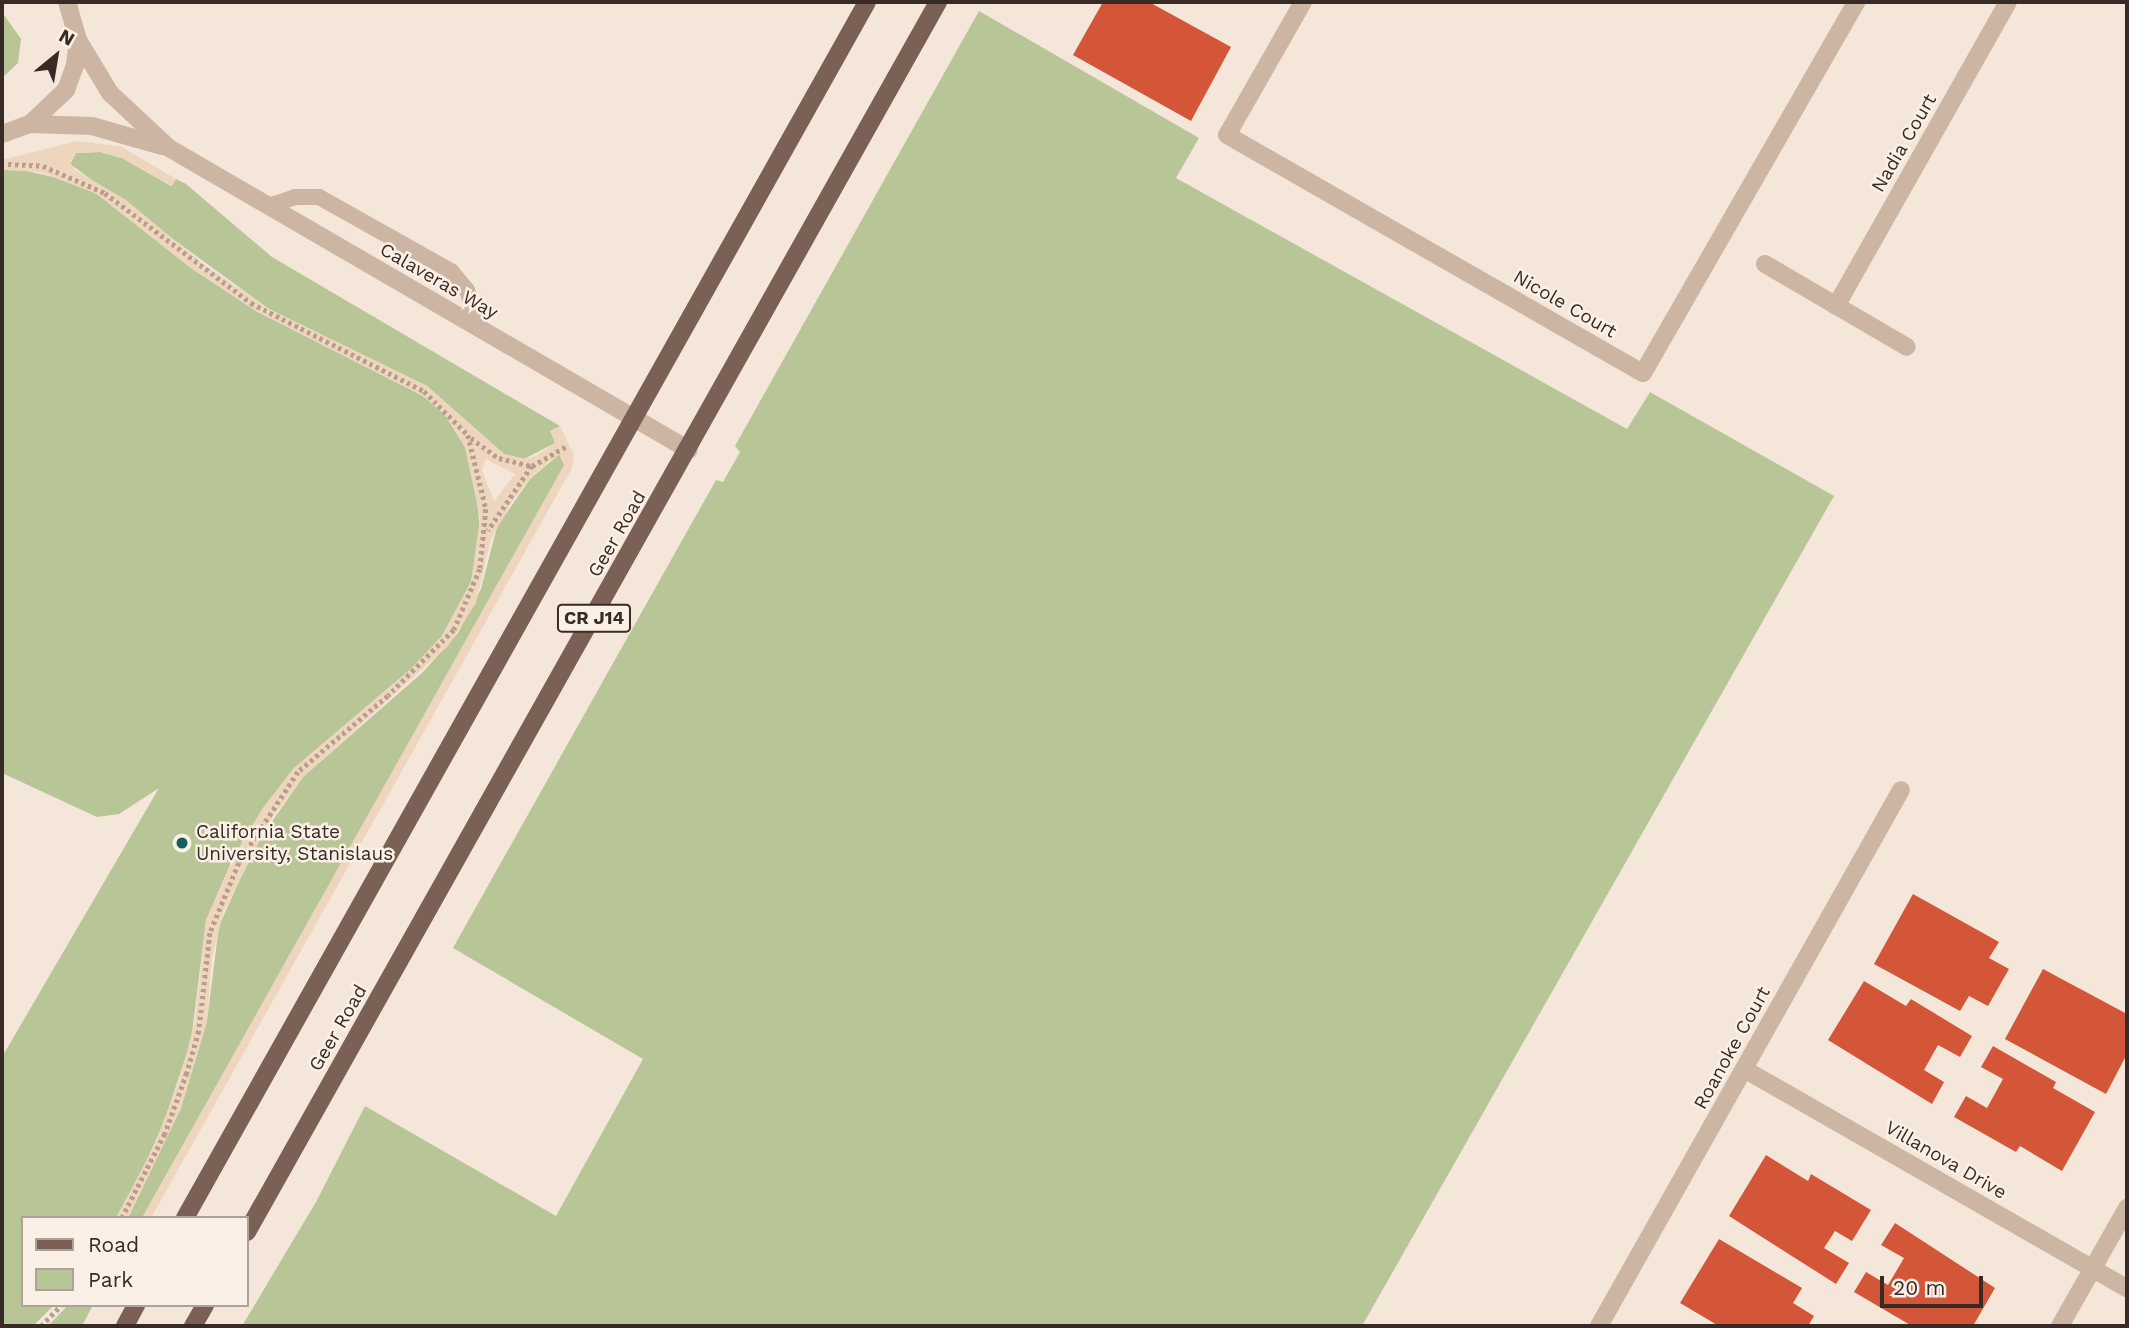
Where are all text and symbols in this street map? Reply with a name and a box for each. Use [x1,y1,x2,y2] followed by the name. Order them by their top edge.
[21,21,91,91] north arrow
[55,24,79,51] text: N
[1867,90,1941,196] street label: Nadia Court
[376,238,502,324] street label: Calaveras Way
[1509,265,1621,343] street label: Nicole Court
[583,487,651,581] street label: Geer Road
[556,604,632,632] road number: CR J14
[196,821,393,865] place label: California State University, Stanislaus
[174,835,190,851] marker: California State University, Stanislaus
[304,981,372,1075] street label: Geer Road
[1689,983,1775,1113] street label: Roanoke Court
[1881,1116,2011,1204] street label: Villanova Drive
[21,1216,248,1307] legend
[88,1232,139,1257] text: Road
[1884,1262,1987,1306] scale bar
[88,1267,133,1292] text: Park
[1893,1275,1945,1300] text: 20 m

